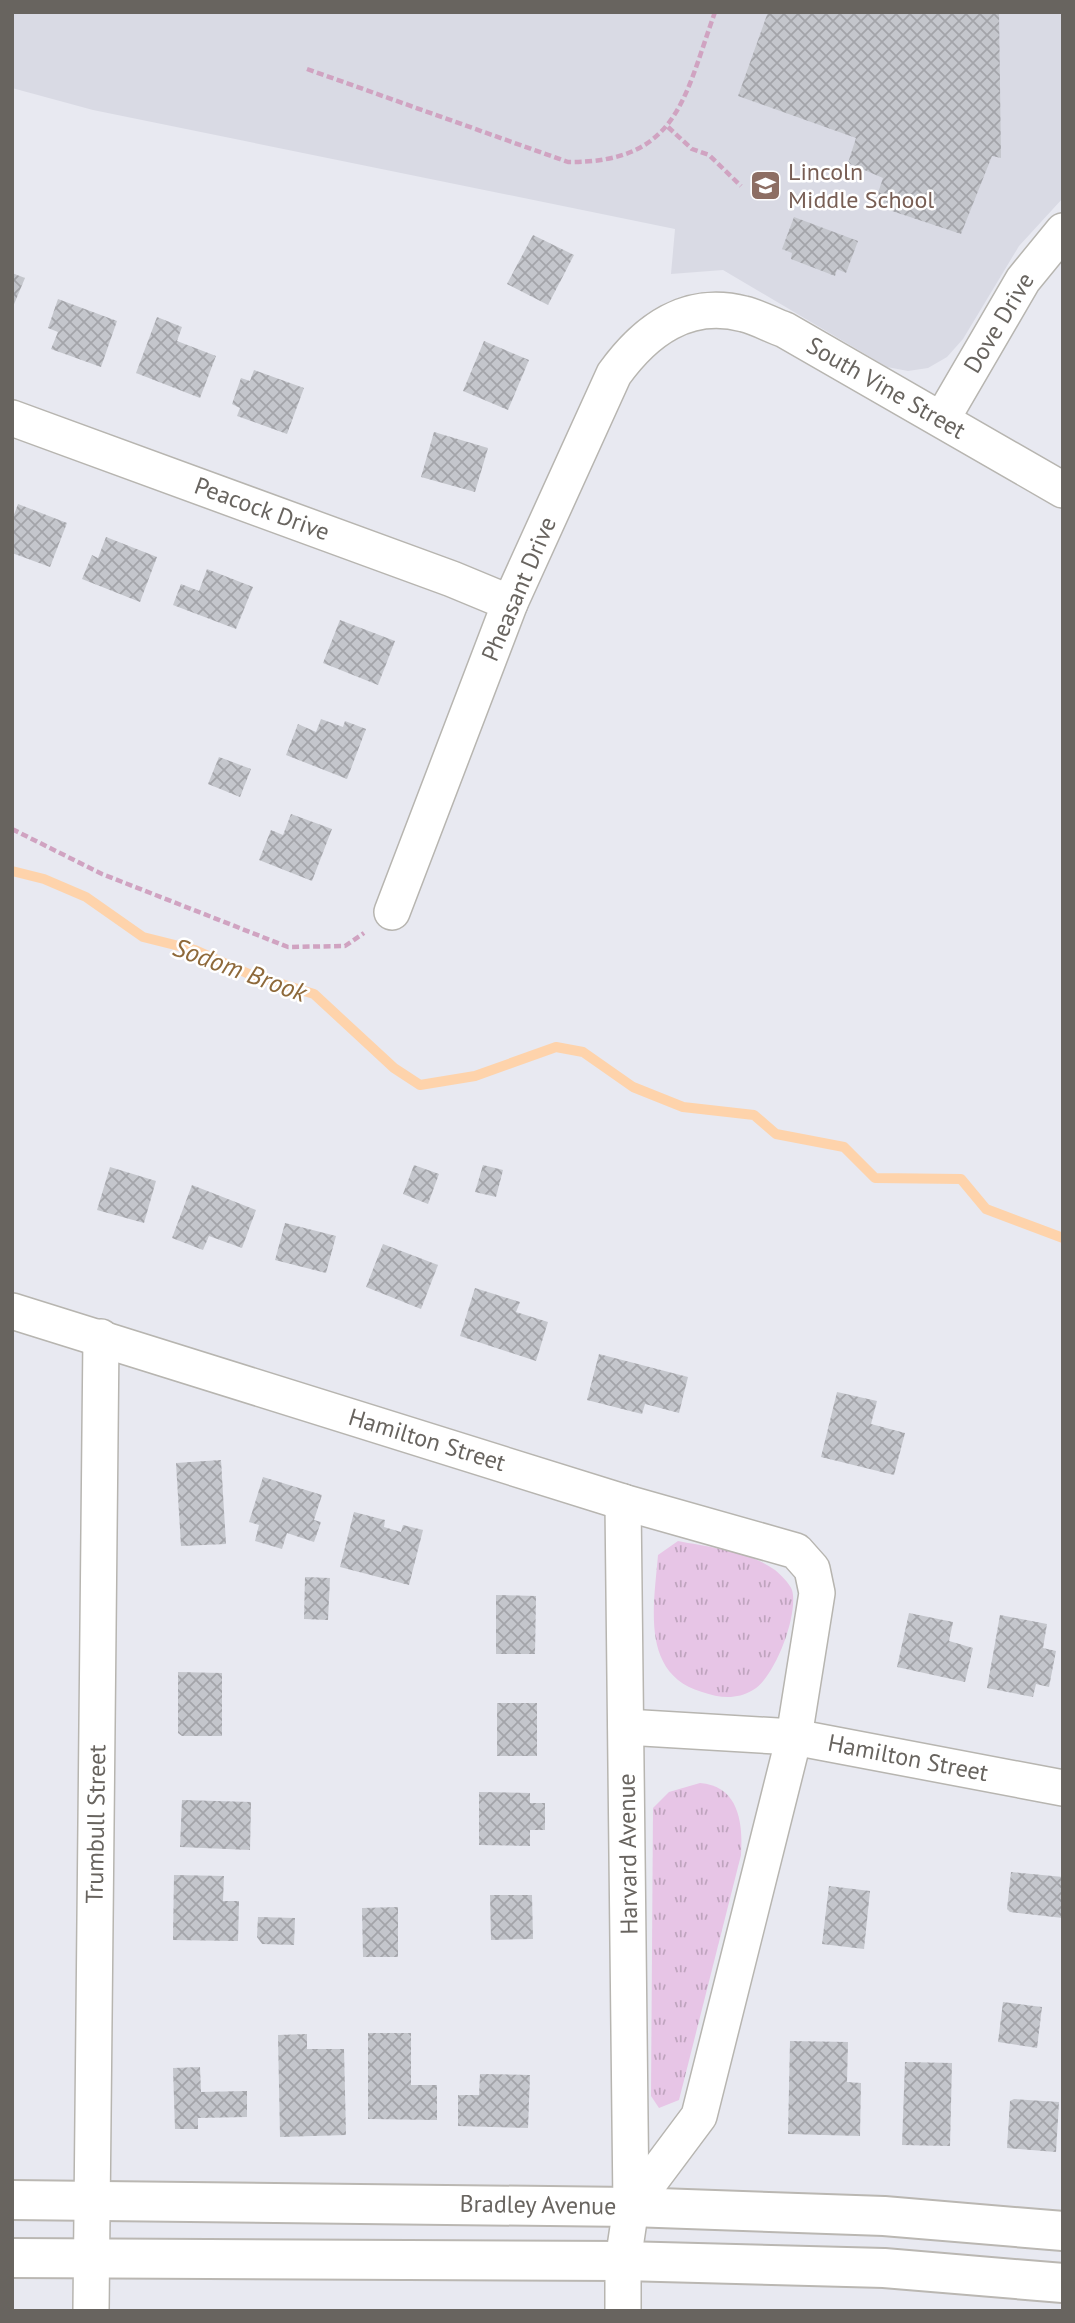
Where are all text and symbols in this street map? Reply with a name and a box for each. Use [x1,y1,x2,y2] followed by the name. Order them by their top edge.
[788,156,934,215] place label: Lincoln Middle School
[748,169,782,203] school or university icon: Lincoln Middle School
[956,267,1041,379] street label: Dove Drive
[801,329,971,446] street label: South Vine Street
[190,470,334,547] street label: Peacock Drive
[474,512,563,666] street label: Pheasant Drive
[169,930,313,1009] water label: Sodom Brook
[345,1401,509,1478] street label: Hamilton Street
[825,1727,991,1788] street label: Hamilton Street
[79,1744,112,1904] street label: Trumbull Street
[611,1773,644,1935] street label: Harvard Avenue
[459,2188,617,2221] street label: Bradley Avenue

